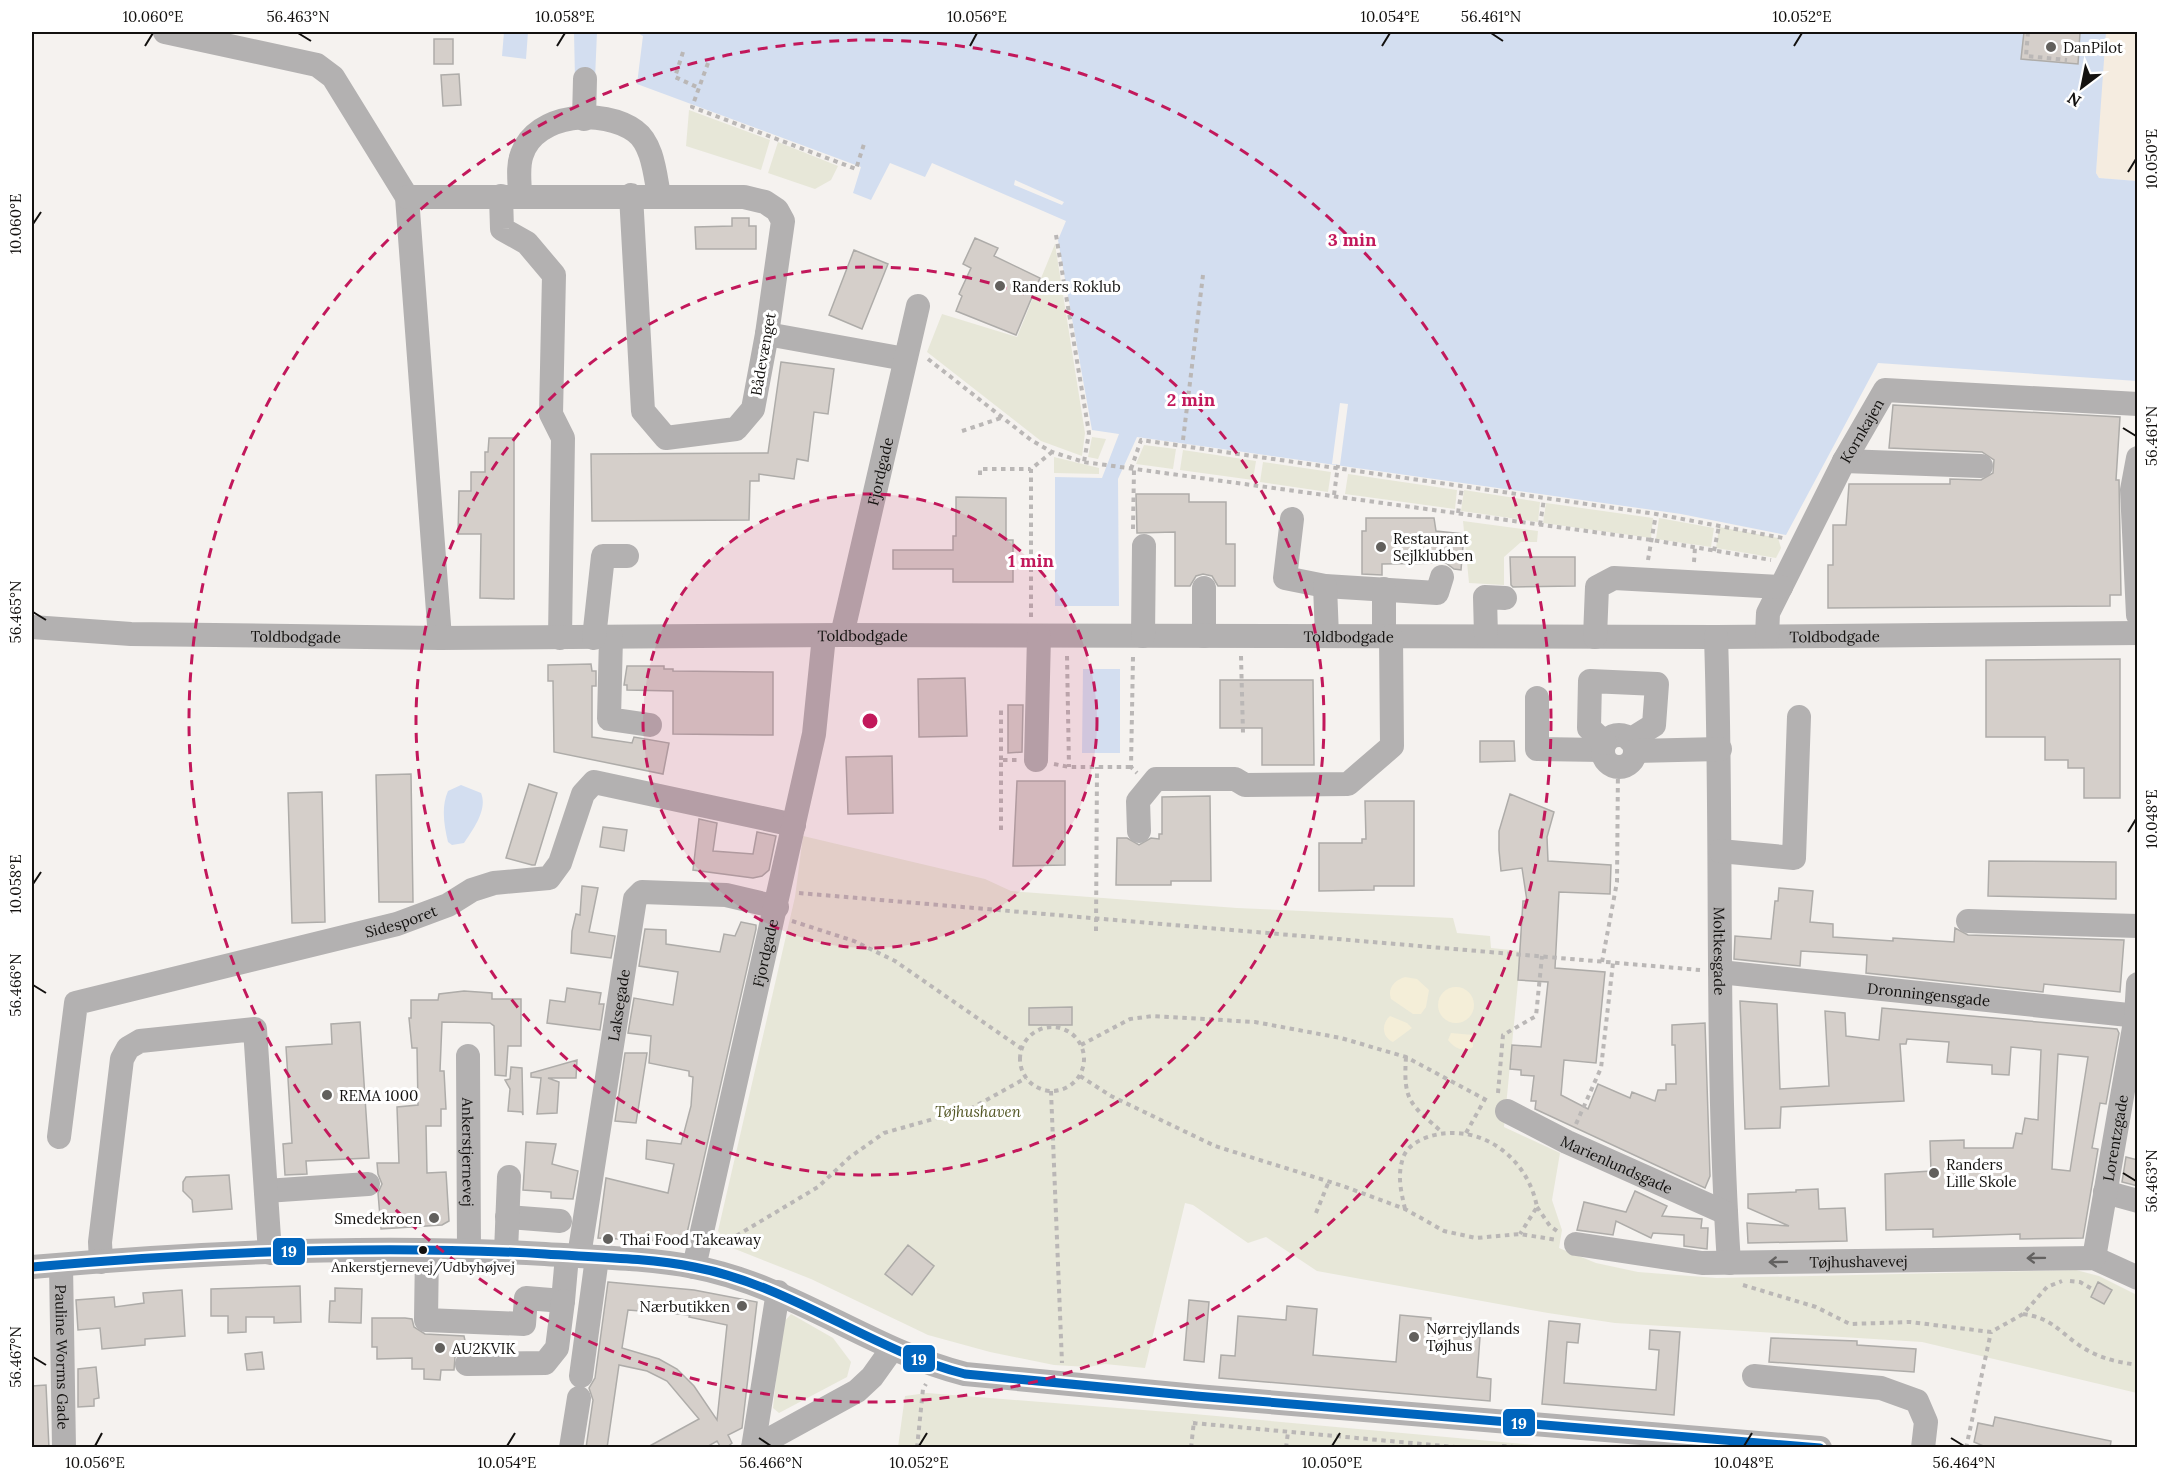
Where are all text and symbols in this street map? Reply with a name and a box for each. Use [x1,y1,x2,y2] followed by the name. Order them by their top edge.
[123,7,183,26] text: 10.060°E
[266,7,330,26] text: 56.463°N
[535,7,595,26] text: 10.058°E
[947,7,1007,26] text: 10.056°E
[1361,7,1419,26] text: 10.054°E
[1461,7,1521,26] text: 56.461°N
[1773,7,1831,26] text: 10.052°E
[2063,38,2123,57] place label: DanPilot
[2044,40,2058,54] marker: DanPilot
[2052,57,2112,117] north arrow
[2064,88,2085,111] text: N
[2142,129,2161,189] text: 10.050°E
[6,194,25,254] text: 10.060°E
[1328,228,1377,251] text: 3 min
[1012,277,1121,296] place label: Randers Roklub
[993,279,1007,293] marker: Randers Roklub
[746,311,780,397] street label: Bådevænget
[1167,388,1216,411] text: 2 min
[1835,395,1888,466] street label: Kornkajen
[2142,406,2161,466] text: 56.461°N
[863,435,897,507] street label: Fjordgade
[1393,529,1473,565] place label: Restaurant Sejlklubben
[1374,540,1388,554] marker: Restaurant Sejlklubben
[1008,549,1054,572] text: 1 min
[6,580,25,644] text: 56.465°N
[817,625,908,645] street label: Toldbodgade
[250,626,341,646] street label: Toldbodgade
[1789,626,1880,646] street label: Toldbodgade
[1303,627,1394,646] street label: Toldbodgade
[860,711,880,731] centre of rings
[2142,789,2161,849] text: 10.048°E
[6,854,25,914] text: 10.058°E
[363,900,440,941] street label: Sidesporet
[1710,907,1730,995] street label: Moltkesgade
[748,917,782,989] street label: Fjordgade
[6,953,25,1017] text: 56.466°N
[603,967,633,1043] street label: Laksegade
[1866,978,1991,1010] street label: Dronningensgade
[339,1086,418,1105] place label: REMA 1000
[320,1088,334,1102] marker: REMA 1000
[2098,1093,2132,1183] street label: Lorentzgade
[459,1096,478,1207] street label: Ankerstjernevej
[935,1102,1022,1121] park label: Tøjhushaven
[1558,1131,1676,1198] street label: Marienlundsgade
[2142,1149,2161,1213] text: 56.463°N
[1946,1155,2017,1191] place label: Randers Lille Skole
[1927,1166,1941,1180] marker: Randers Lille Skole
[335,1209,422,1228] place label: Smedekroen
[427,1211,441,1225] marker: Smedekroen
[620,1230,761,1249] place label: Thai Food Takeaway
[601,1232,615,1246] marker: Thai Food Takeaway
[272,1237,306,1266] line badge: 19
[281,1241,297,1261] text: 19
[417,1244,429,1256] marker: Ankerstjernevej/Udbyhøjvej
[1809,1251,1908,1271] street label: Tøjhushavevej
[2026,1253,2046,1264] one-way arrow
[1768,1256,1788,1268] one-way arrow
[330,1258,515,1276] place label: Ankerstjernevej/Udbyhøjvej
[52,1284,73,1430] street label: Pauline Worms Gade
[640,1297,730,1316] place label: Nærbutikken
[735,1299,749,1313] marker: Nærbutikken
[1426,1319,1520,1355] place label: Nørrejyllands Tøjhus
[6,1326,25,1388] text: 56.467°N
[1407,1330,1421,1344] marker: Nørrejyllands Tøjhus
[451,1339,517,1358] place label: AU2KVIK
[433,1341,447,1355] marker: AU2KVIK
[902,1344,936,1373] line badge: 19
[911,1349,927,1369] text: 19
[1502,1408,1536,1437] line badge: 19
[1511,1413,1527,1433] text: 19
[65,1453,125,1472] text: 10.056°E
[478,1453,536,1472] text: 10.054°E
[739,1453,803,1472] text: 56.466°N
[890,1453,948,1472] text: 10.052°E
[1302,1453,1362,1472] text: 10.050°E
[1714,1453,1774,1472] text: 10.048°E
[1933,1453,1995,1472] text: 56.464°N

